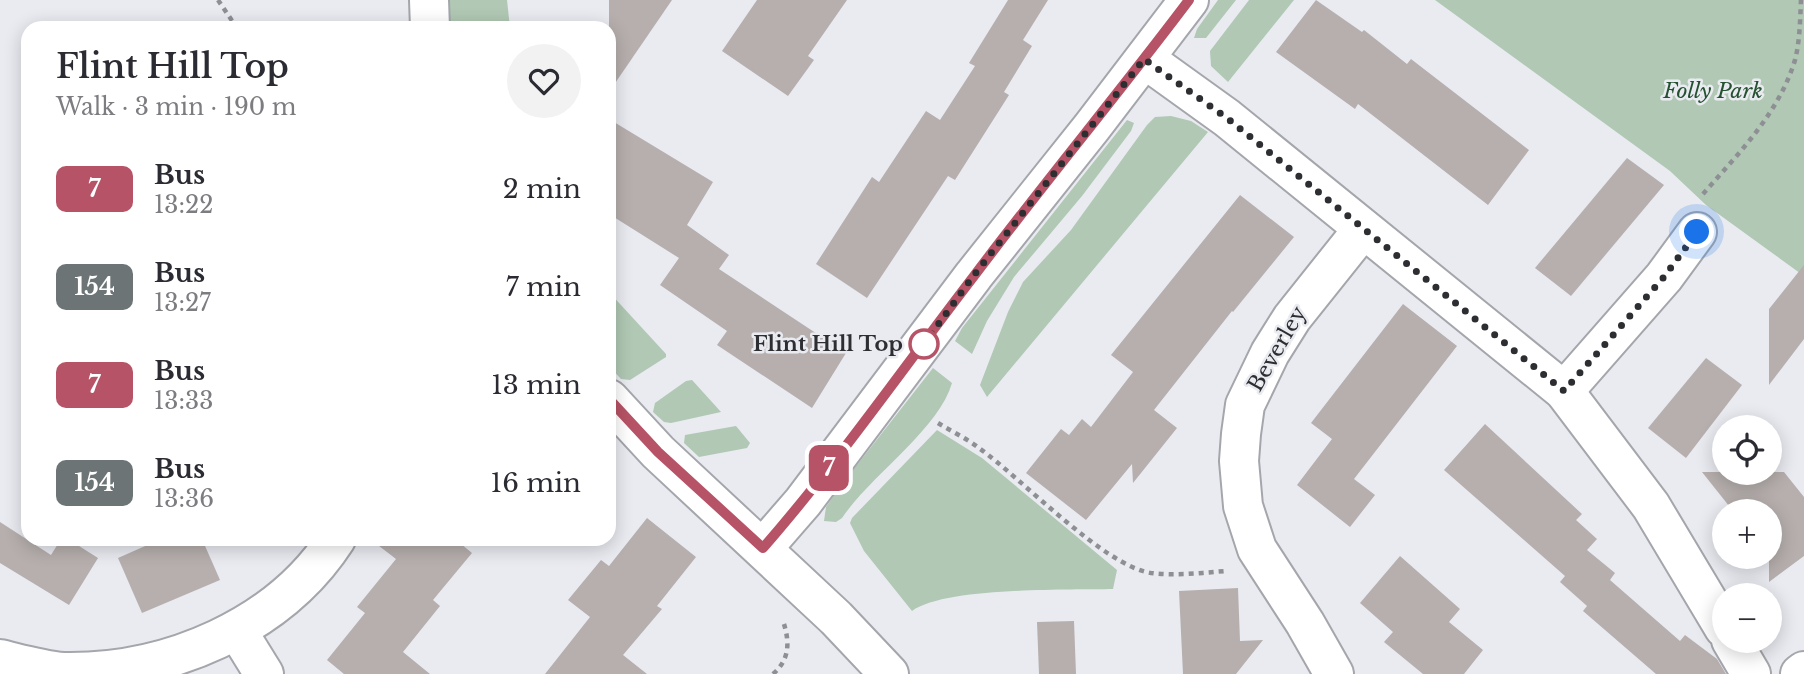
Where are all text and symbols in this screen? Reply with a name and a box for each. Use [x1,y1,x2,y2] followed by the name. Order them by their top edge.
[507,44,581,118] button: heart
[56,46,289,87] text: Flint Hill Top
[1662,78,1763,104] park label: Folly Park
[56,93,297,121] text: Walk · 3 min · 190 m
[154,159,205,191] text: Bus
[503,173,581,205] text: 2 min
[88,174,101,203] text: 7
[154,191,213,219] text: 13:22
[1679,214,1714,249] your location
[154,257,205,289] text: Bus
[506,271,581,303] text: 7 min
[74,272,115,301] text: 154
[154,289,211,317] text: 13:27
[1242,301,1312,396] street label: Beverley
[909,329,939,359] marker: Flint Hill Top
[753,331,903,357] place label: Flint Hill Top
[154,355,205,387] text: Bus
[491,369,581,401] text: 13 min
[88,370,101,399] text: 7
[154,387,213,415] text: 13:33
[1712,415,1782,653] map controls
[1712,415,1782,485] button: locate
[806,445,852,491] line badge: 7
[154,453,205,485] text: Bus
[823,453,835,482] text: 7
[491,467,581,499] text: 16 min
[74,468,115,497] text: 154
[154,485,214,513] text: 13:36
[1712,499,1782,569] button: +
[1712,583,1782,653] button: −

